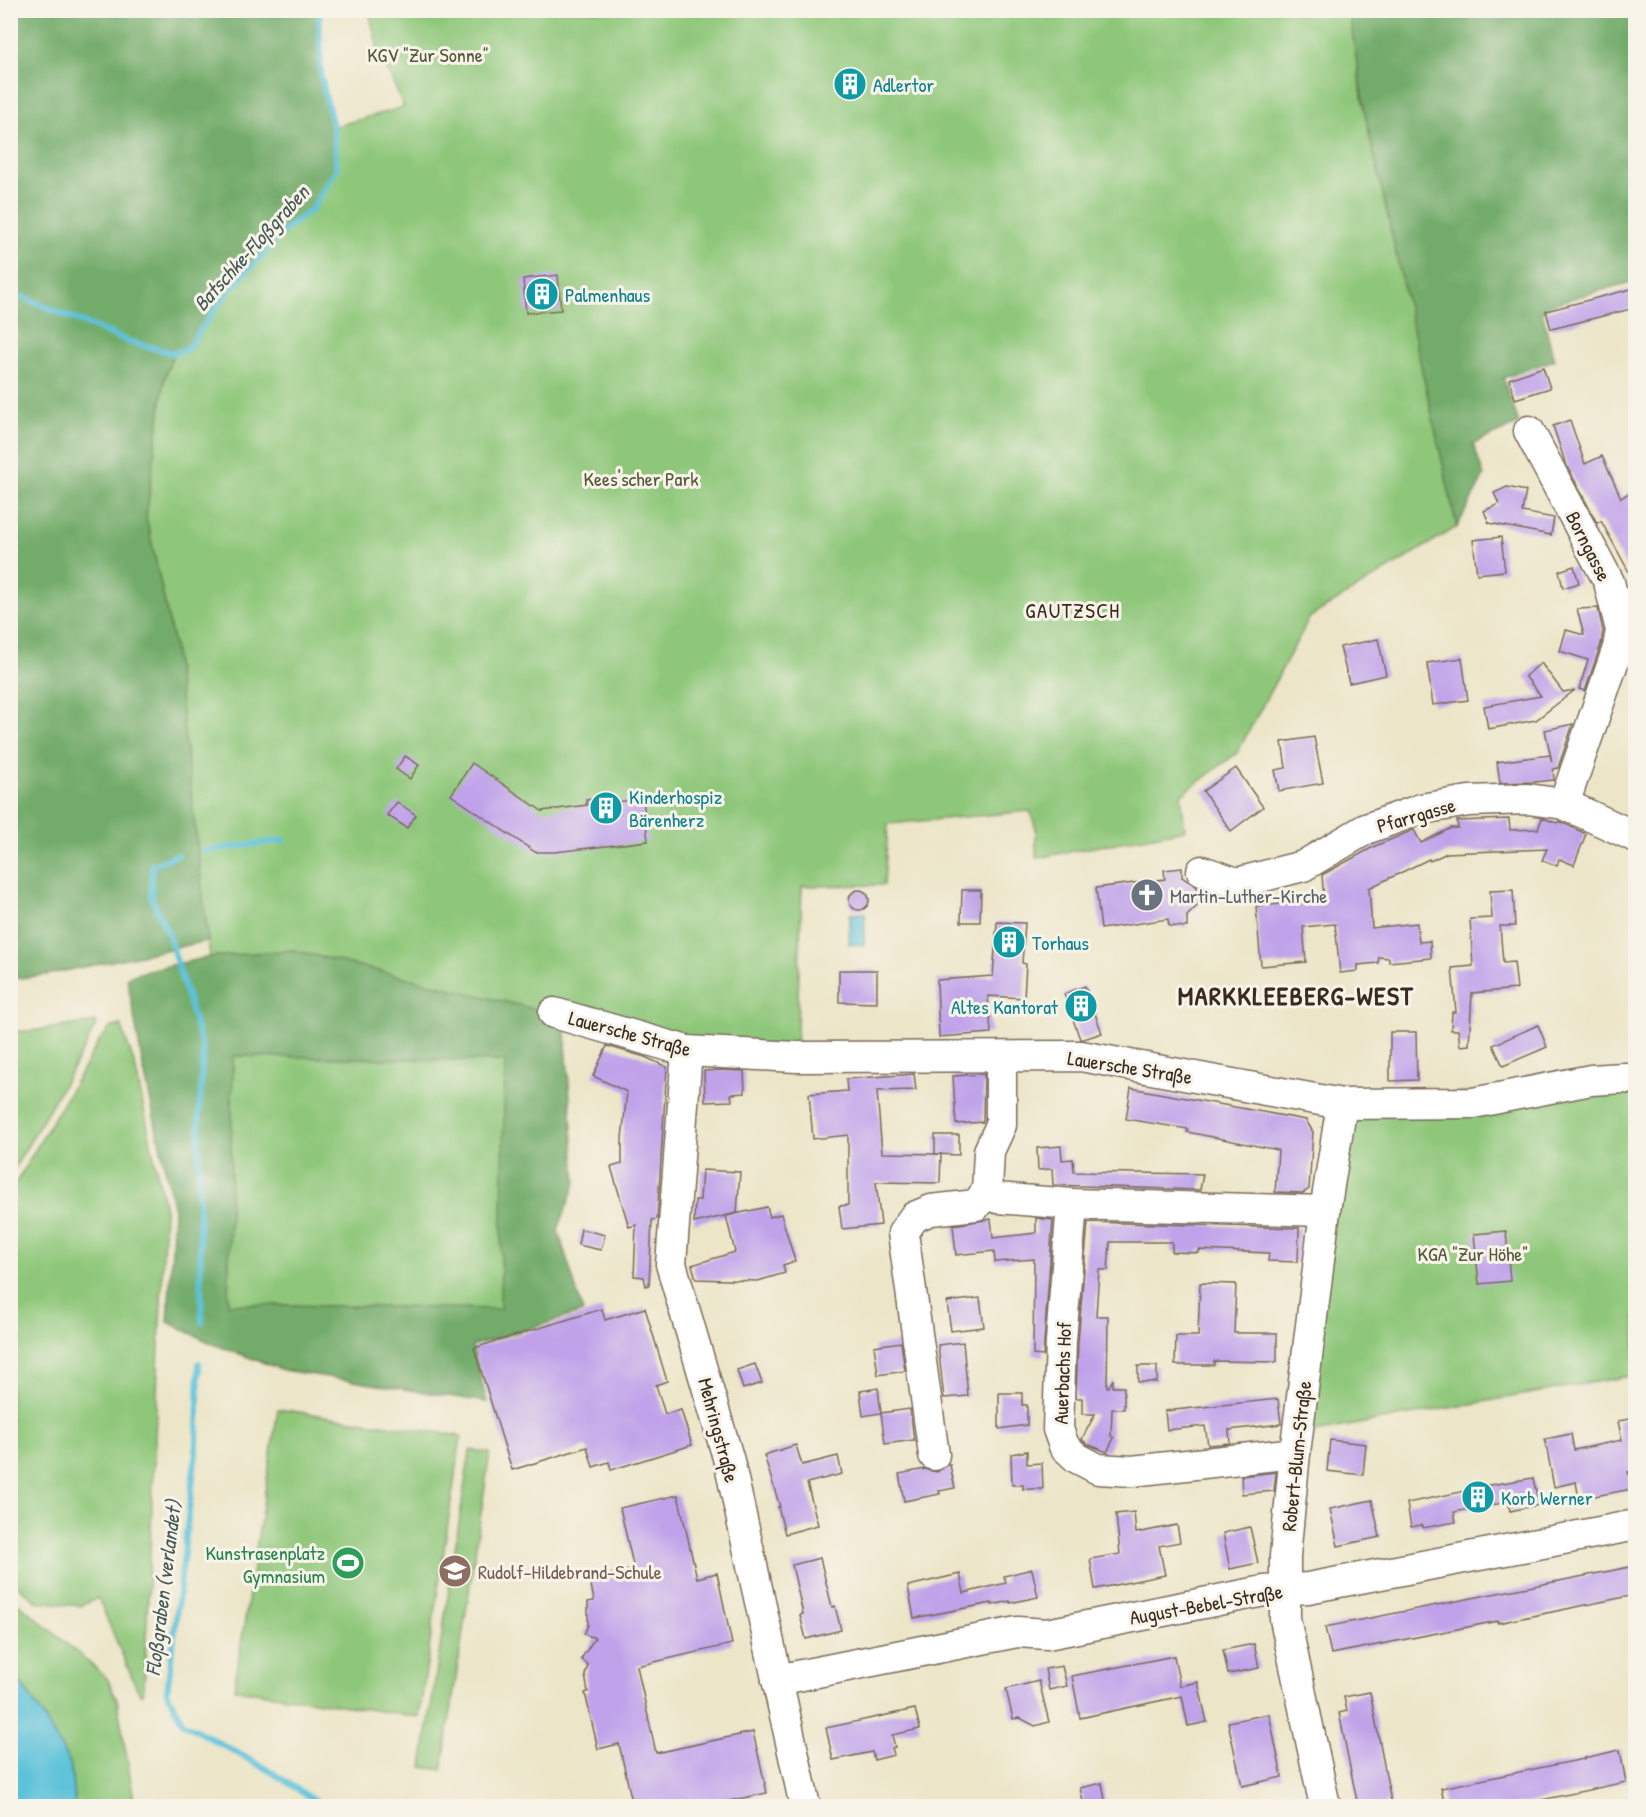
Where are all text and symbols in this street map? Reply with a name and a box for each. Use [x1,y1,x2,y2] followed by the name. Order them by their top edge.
[367,41,489,68] park label: KGV "Zur Sonne"
[832,66,868,102] building icon: Adlertor
[873,71,934,98] place label: Adlertor
[187,178,316,317] water label: Batschke‐Floßgraben
[524,276,560,312] building icon: Palmenhaus
[565,281,651,308] place label: Palmenhaus
[584,465,698,492] park label: Kees'scher Park
[1560,506,1618,586] street label: Borngasse
[1025,596,1121,625] district label: GAUTZSCH
[629,783,723,833] place label: Kinderhospiz Bärenherz
[588,790,624,826] building icon: Kinderhospiz Bärenherz
[1374,791,1458,839] street label: Pfarrgasse
[1129,877,1165,913] church icon: Martin-Luther-Kirche
[1170,882,1327,909] place label: Martin-Luther-Kirche
[991,924,1027,960] building icon: Torhaus
[1032,929,1089,956] place label: Torhaus
[1178,978,1414,1013] district label: MARKKLEEBERG-WEST
[1063,988,1099,1024] building icon: Altes Kantorat
[951,993,1059,1020] place label: Altes Kantorat
[566,1004,694,1062] street label: Lauersche Straße
[1066,1044,1194,1090] street label: Lauersche Straße
[1418,1240,1528,1267] park label: KGA "Zur Höhe"
[1047,1321,1077,1425] street label: Auerbachs Hof
[692,1375,746,1485] street label: Mehringstraße
[1275,1379,1317,1533] street label: Robert-Blum-Straße
[1460,1479,1496,1515] building icon: Korb Werner
[1501,1484,1593,1511] place label: Korb Werner
[138,1497,188,1677] water label: Floßgraben (verlandet)
[206,1539,325,1589] place label: Kunstrasenplatz Gymnasium
[330,1545,366,1581] sports icon: Kunstrasenplatz Gymnasium
[437,1553,473,1589] school or university icon: Rudolf-Hildebrand-Schule
[478,1558,662,1585] place label: Rudolf-Hildebrand-Schule
[1127,1577,1285,1631] street label: August-Bebel-Straße

